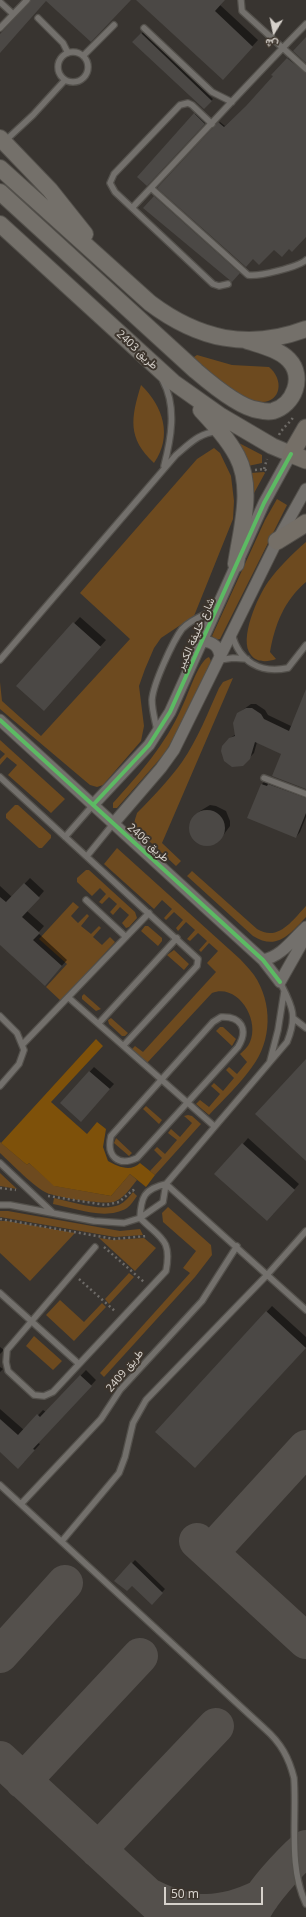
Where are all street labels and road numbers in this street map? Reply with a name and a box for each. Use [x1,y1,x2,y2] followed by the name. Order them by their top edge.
[114,328,160,372] street label: طريق 2403
[174,596,218,672] street label: شارع خليفة الكبير
[125,821,171,865] street label: طريق 2406
[103,1347,147,1395] street label: طريق 2409

